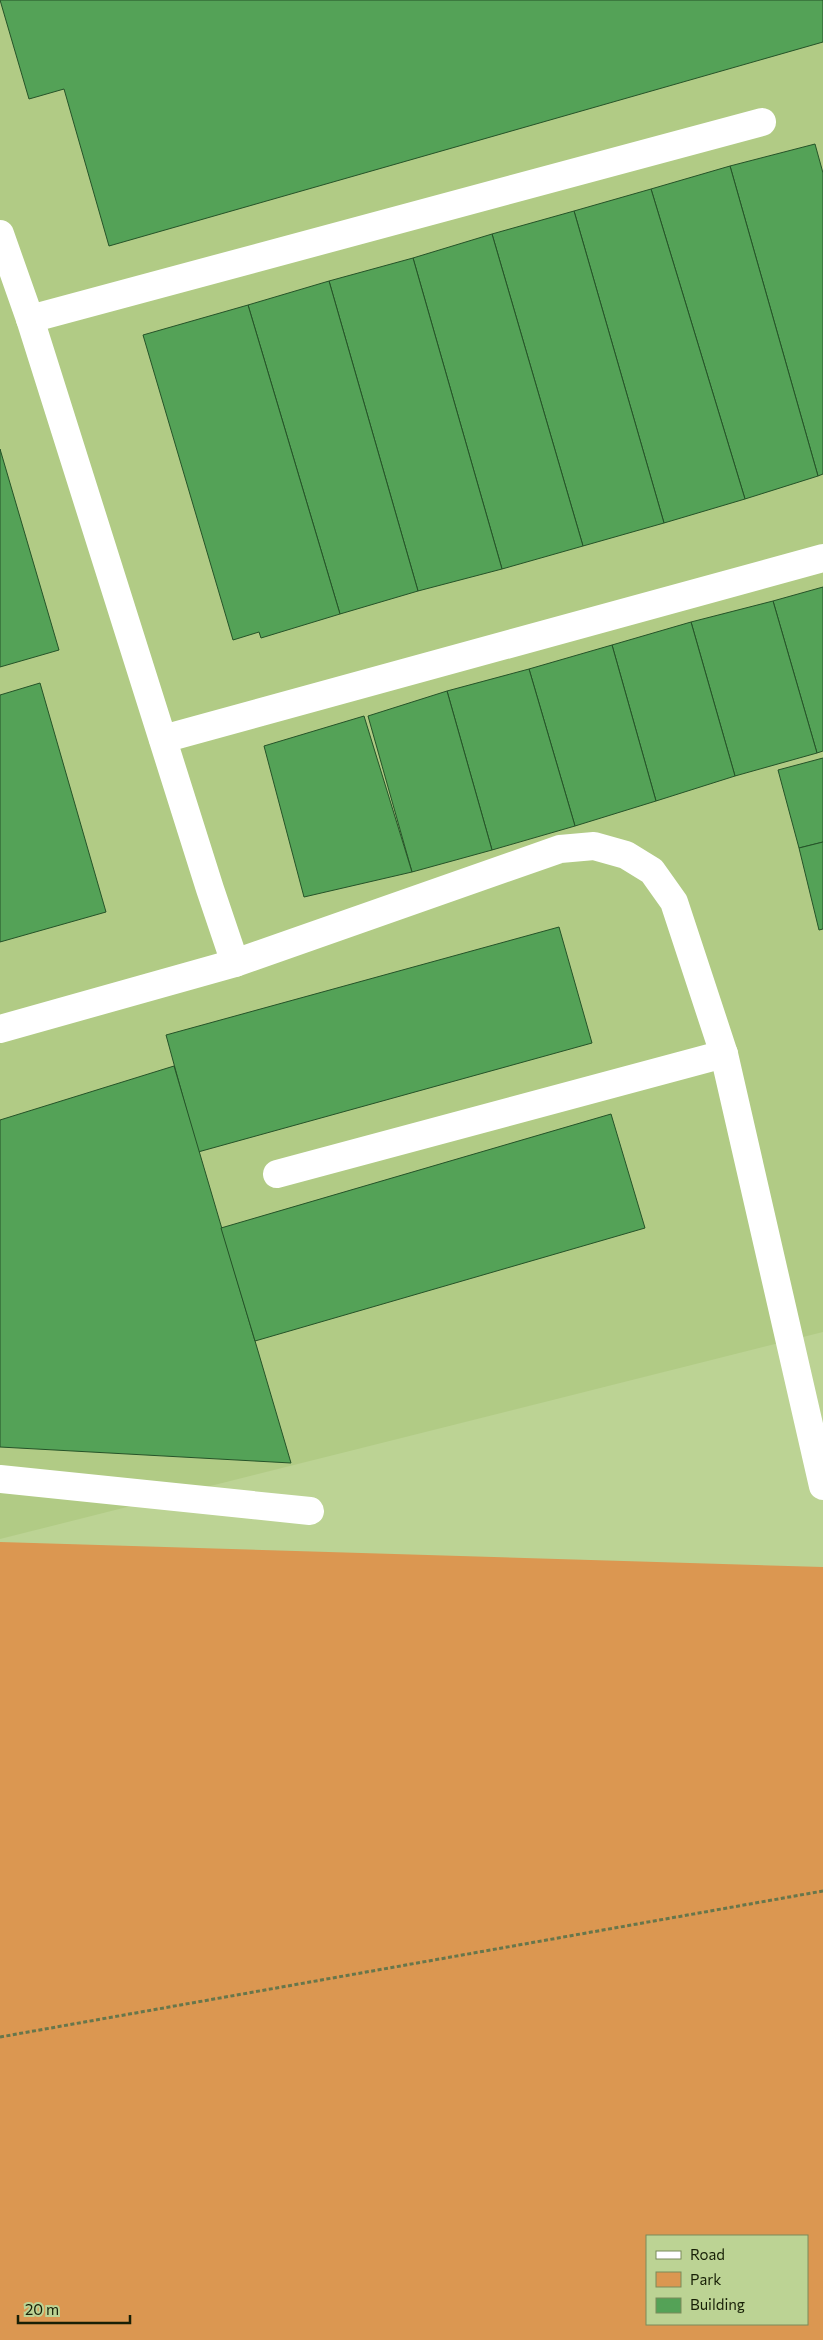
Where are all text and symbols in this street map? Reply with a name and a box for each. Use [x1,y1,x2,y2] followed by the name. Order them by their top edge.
[646,2235,808,2325] legend
[690,2245,725,2263] text: Road
[690,2270,721,2288] text: Park
[18,2292,130,2324] scale bar
[690,2295,745,2313] text: Building
[25,2300,59,2318] text: 20 m

